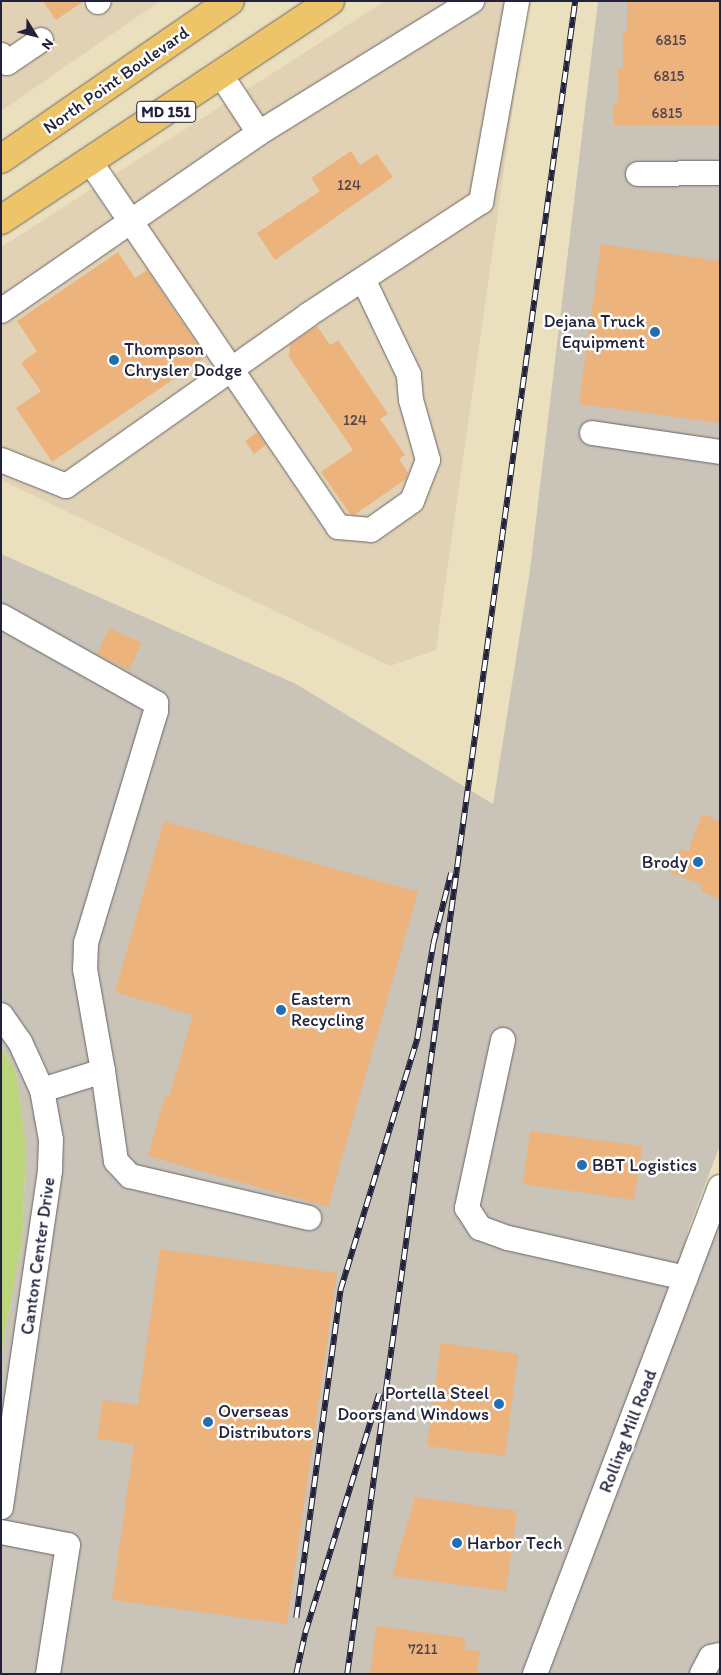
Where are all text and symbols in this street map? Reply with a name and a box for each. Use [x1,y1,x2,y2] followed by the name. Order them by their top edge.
[10,10,60,60] north arrow
[39,22,193,138] street label: North Point Boulevard
[656,32,686,50] house number: 6815
[654,68,684,86] house number: 6815
[136,98,196,125] road number: MD 151
[652,105,682,123] house number: 6815
[337,177,361,195] house number: 124
[545,311,645,354] place label: Dejana Truck Equipment
[649,326,661,338] marker: Dejana Truck Equipment
[124,339,242,382] place label: Thompson Chrysler Dodge
[108,354,120,366] marker: Thompson Chrysler Dodge
[343,412,367,430] house number: 124
[642,851,688,873] place label: Brody
[692,856,704,868] marker: Brody
[291,989,364,1032] place label: Eastern Recycling
[275,1004,287,1016] marker: Eastern Recycling
[592,1154,697,1176] place label: BBT Logistics
[576,1159,588,1171] marker: BBT Logistics
[16,1176,60,1336] street label: Canton Center Drive
[595,1366,661,1496] street label: Rolling Mill Road
[337,1383,489,1426] place label: Portella Steel Doors and Windows
[493,1398,505,1410] marker: Portella Steel Doors and Windows
[218,1401,311,1444] place label: Overseas Distributors
[202,1416,214,1428] marker: Overseas Distributors
[467,1532,560,1554] place label: Harbor Tech
[451,1537,463,1549] marker: Harbor Tech
[408,1641,438,1659] house number: 7211

